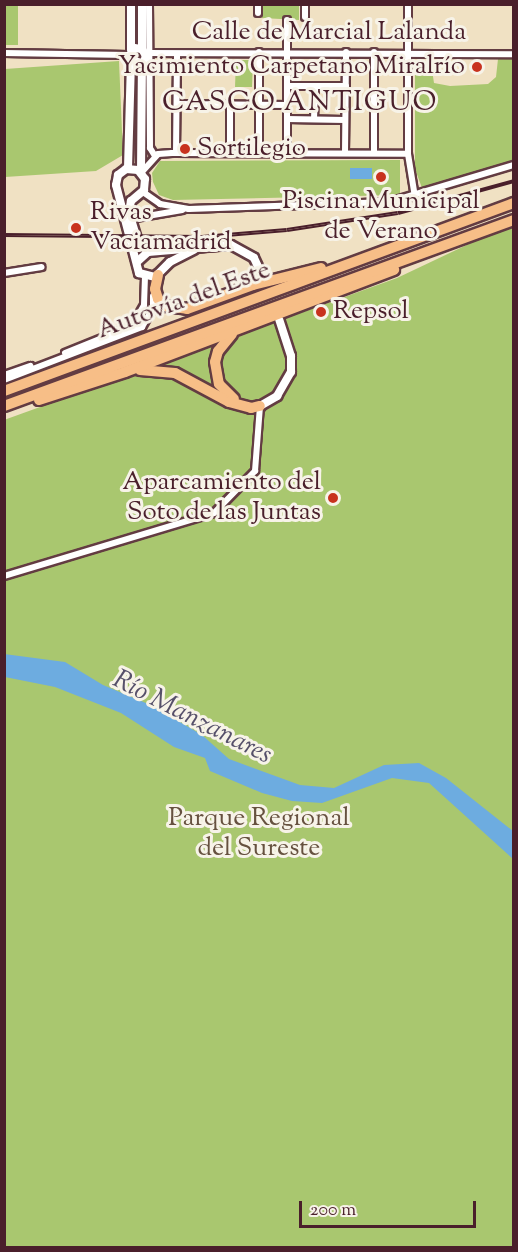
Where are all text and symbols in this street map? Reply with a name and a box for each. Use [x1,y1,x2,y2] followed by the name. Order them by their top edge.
[192,17,466,49] street label: Calle de Marcial Lalanda
[118,51,465,83] place label: Yacimiento Carpetano Miralrío
[470,60,484,74] marker: Yacimiento Carpetano Miralrío
[162,86,438,120] district label: CASCO ANTIGUO
[197,133,306,165] place label: Sortilegio
[178,142,192,156] marker: Sortilegio
[374,170,388,184] marker: Piscina Municipal de Verano
[282,186,480,248] place label: Piscina Municipal de Verano
[90,197,231,258] place label: Rivas Vaciamadrid
[67,219,85,237] marker: Rivas Vaciamadrid
[93,255,275,347] street label: Autovía del Este
[333,296,409,328] place label: Repsol
[314,305,328,319] marker: Repsol
[122,467,321,528] place label: Aparcamiento del Soto de las Juntas
[326,491,340,505] marker: Aparcamiento del Soto de las Juntas
[107,664,277,772] water label: Río Manzanares
[168,803,350,864] park label: Parque Regional del Sureste
[302,1189,479,1227] scale bar
[310,1198,356,1224] text: 200 m

